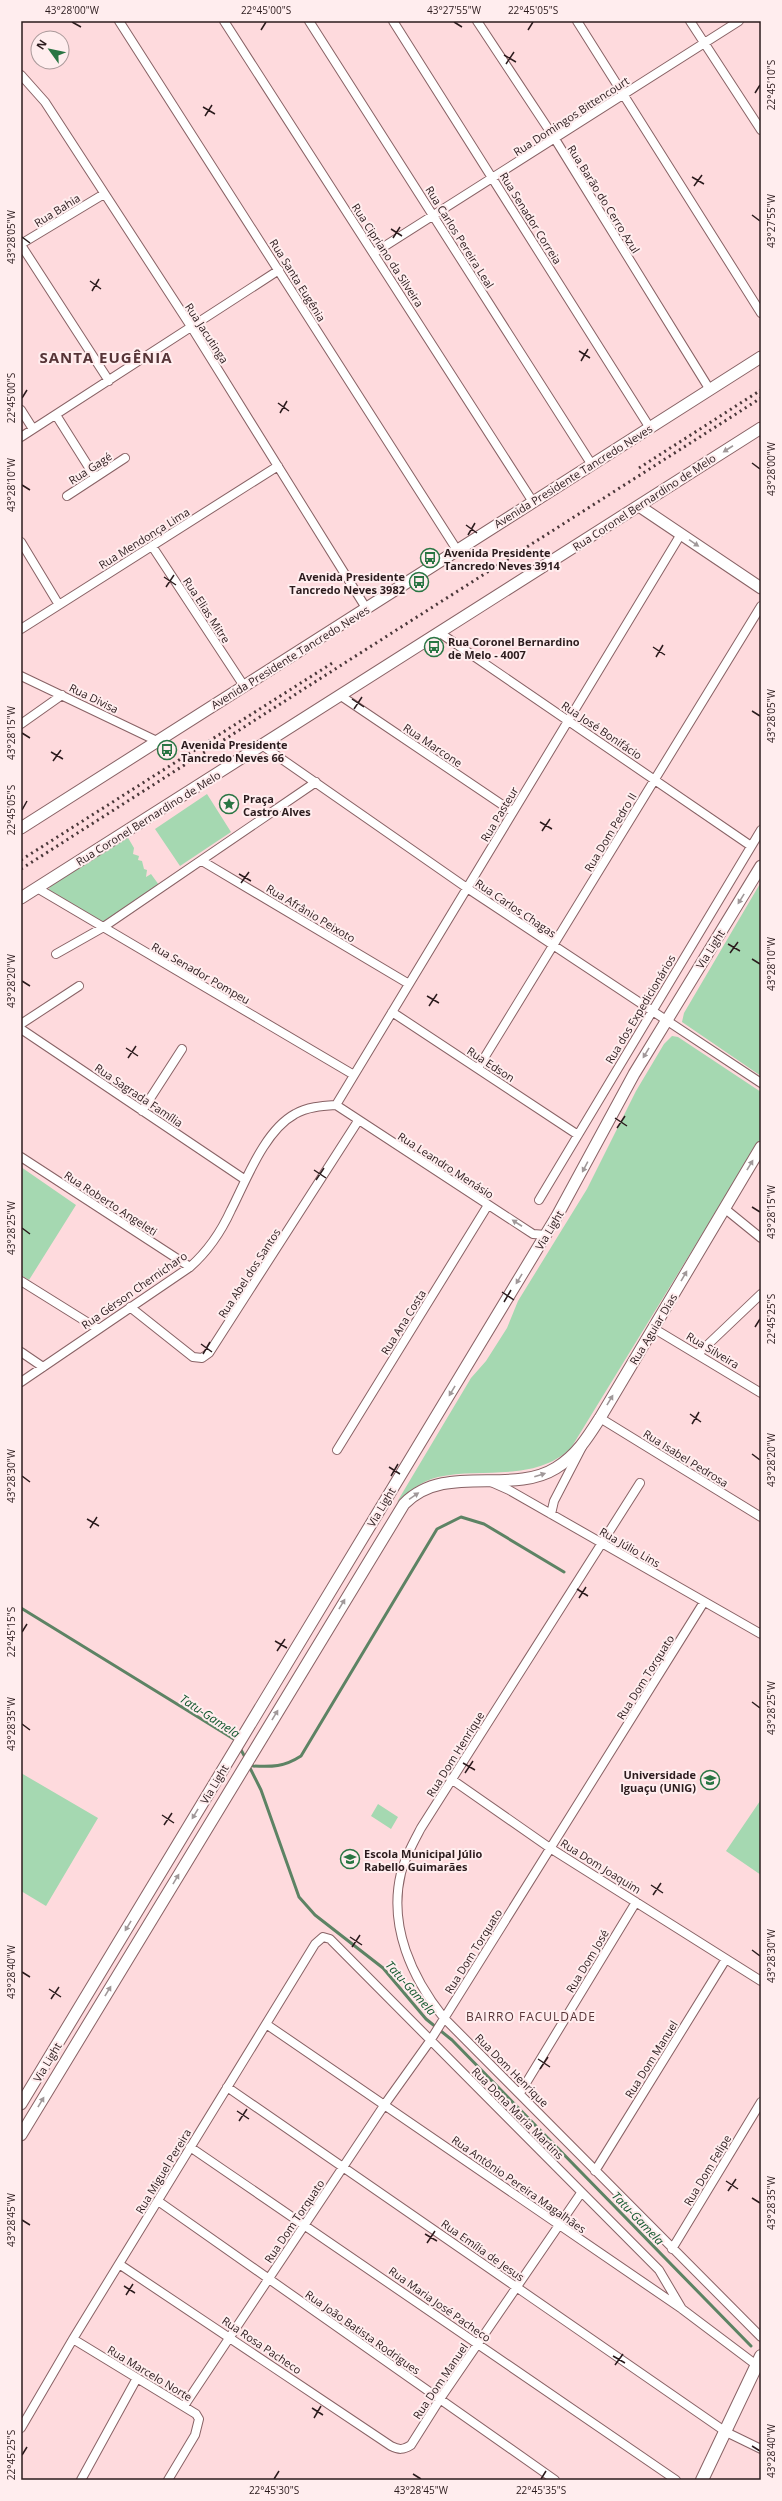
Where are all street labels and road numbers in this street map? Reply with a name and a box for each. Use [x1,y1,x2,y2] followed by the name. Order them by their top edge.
[510,73,632,159] street label: Rua Domingos Bittencourt
[564,142,644,256] street label: Rua Barão do Cerro Azul
[497,169,565,267] street label: Rua Senador Correia
[422,183,498,291] street label: Rua Carlos Pereira Leal
[31,190,83,230] street label: Rua Bahia
[349,200,427,310] street label: Rua Cipriano da Silveira
[266,236,330,324] street label: Rua Santa Eugênia
[182,300,232,366] street label: Rua Jacutinga
[491,421,655,531] street label: Avenida Presidente Tancredo Neves
[65,448,115,488] street label: Rua Gagé
[570,450,719,554] street label: Rua Coronel Bernardino de Melo
[96,504,192,572] street label: Rua Mendonça Lima
[180,574,234,646] street label: Rua Elias Mitre
[208,602,372,712] street label: Avenida Presidente Tancredo Neves
[67,680,121,716] street label: Rua Divisa
[559,697,646,763] street label: Rua José Bonifácio
[401,720,465,770] street label: Rua Marcone
[73,767,223,869] street label: Rua Coronel Bernardino de Melo
[477,783,522,844] street label: Rua Pasteur
[580,790,640,874] street label: Rua Dom Pedro II
[473,875,559,941] street label: Rua Carlos Chagas
[264,880,359,946] street label: Rua Afrânio Peixoto
[692,927,728,971] street label: Via Light
[149,939,253,1007] street label: Rua Senador Pompeu
[601,952,679,1066] street label: Rua dos Expedicionários
[464,1043,518,1085] street label: Rua Edson
[92,1060,186,1130] street label: Rua Sagrada Família
[395,1128,497,1202] street label: Rua Leandro Menásio
[62,1167,160,1239] street label: Rua Roberto Angeleti
[531,1207,567,1252] street label: Via Light
[214,1225,284,1321] street label: Rua Abel dos Santos
[78,1248,190,1332] street label: Rua Gérson Chernicharo
[377,1287,429,1357] street label: Rua Ana Costa
[626,1291,680,1367] street label: Rua Aguiar Dias
[684,1328,742,1372] street label: Rua Silveira
[641,1426,731,1490] street label: Rua Isabel Pedrosa
[363,1484,399,1529] street label: Via Light
[597,1524,663,1570] street label: Rua Júlio Lins
[613,1631,677,1722] street label: Rua Dom Torquato
[423,1708,487,1800] street label: Rua Dom Henrique
[196,1761,232,1806] street label: Via Light
[558,1835,644,1897] street label: Rua Dom Joaquim
[441,1905,505,1996] street label: Rua Dom Torquato
[562,1927,612,1995] street label: Rua Dom José
[621,2017,681,2101] street label: Rua Dom Manuel
[472,2030,552,2110] street label: Rua Dom Henrique
[29,2039,65,2084] street label: Via Light
[469,2064,567,2162] street label: Rua Dona Maria Martins
[132,2126,194,2216] street label: Rua Miguel Pereira
[449,2132,589,2236] street label: Rua Antônio Pereira Magalhães
[680,2132,734,2208] street label: Rua Dom Felipe
[261,2176,328,2266] street label: Rua Dom Torquato
[438,2216,528,2284] street label: Rua Emília de Jesus
[386,2263,494,2345] street label: Rua Maria José Pacheco
[302,2286,424,2378] street label: Rua João Batista Rodrigues
[219,2313,305,2377] street label: Rua Rosa Pacheco
[409,2340,471,2422] street label: Rua Dom Manuel
[105,2342,195,2404] street label: Rua Marcelo Norte

